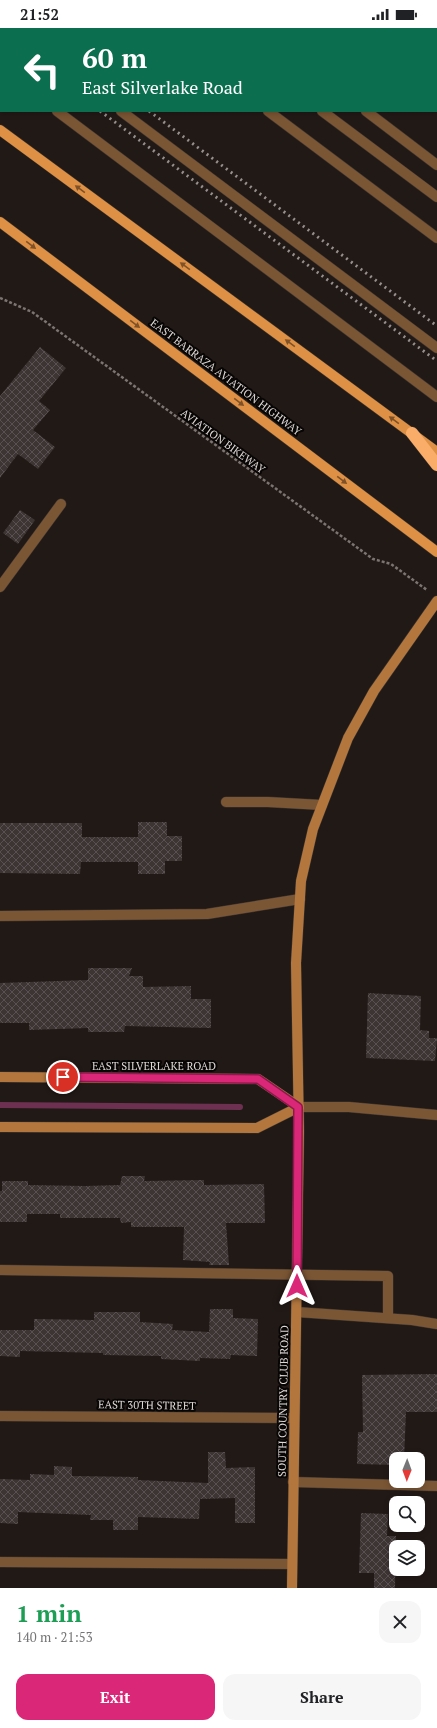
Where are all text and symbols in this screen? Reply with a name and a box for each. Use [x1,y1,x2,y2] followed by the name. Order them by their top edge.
[20,4,59,24] text: 21:52
[82,39,147,76] text: 60 m
[16,44,68,96] icon: left
[82,75,243,99] text: East Silverlake Road
[75,185,86,193] one-way arrow
[26,241,37,249] one-way arrow
[180,262,190,270] one-way arrow
[148,316,305,439] street label: EAST BARRAZA AVIATION HIGHWAY
[129,319,140,328] one-way arrow
[284,339,295,347] one-way arrow
[233,398,244,406] one-way arrow
[178,406,269,477] street label: AVIATION BIKEWAY
[389,416,400,424] one-way arrow
[337,476,348,484] one-way arrow
[92,1059,216,1073] street label: EAST SILVERLAKE ROAD
[46,1060,80,1094] pin
[52,1066,74,1088] icon: arrive
[276,1265,318,1307] position arrow
[275,1325,291,1477] street label: SOUTH COUNTRY CLUB ROAD
[98,1397,196,1413] street label: EAST 30TH STREET
[389,1452,425,1488] north arrow
[389,1452,425,1576] map controls
[389,1496,425,1532] button: search
[389,1540,425,1576] button: layers
[16,1597,82,1629] text: 1 min
[379,1601,421,1643] button: close
[16,1628,93,1646] text: 140 m · 21:53
[16,1674,215,1720] button: Exit
[223,1674,421,1720] button: Share

